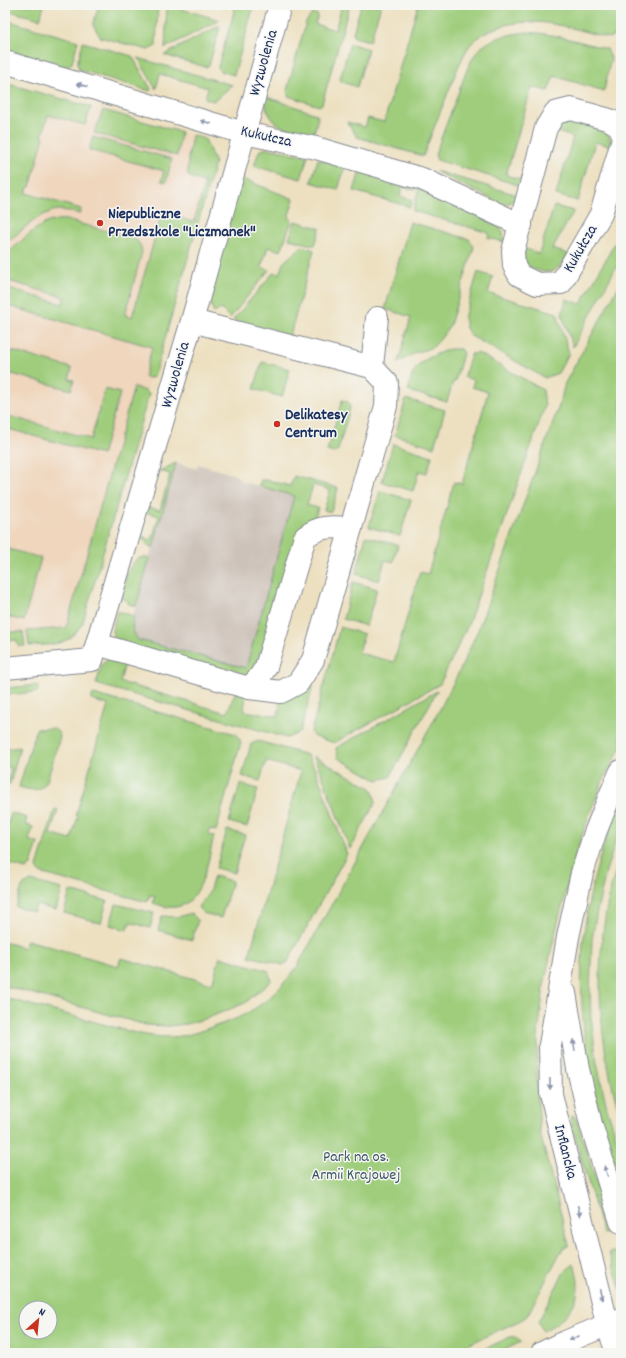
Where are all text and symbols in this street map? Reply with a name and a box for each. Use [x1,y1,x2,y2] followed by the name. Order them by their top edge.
[244,27,285,99] street label: Wyzwolenia
[75,82,87,88] one-way arrow
[200,119,212,125] one-way arrow
[238,120,294,154] street label: Kukułcza
[108,203,256,244] place label: Niepubliczne Przedszkole "Liczmanek"
[95,218,105,228] marker: Niepubliczne Przedszkole "Liczmanek"
[558,220,604,277] street label: Kukułcza
[156,339,197,411] street label: Wyzwolenia
[285,404,349,445] place label: Delikatesy Centrum
[272,419,282,429] marker: Delikatesy Centrum
[571,1039,577,1051] one-way arrow
[547,1078,554,1090] one-way arrow
[547,1122,583,1182] street label: Inflancka
[312,1146,400,1187] park label: Park na os. Armii Krajowej
[603,1165,609,1177] one-way arrow
[577,1205,583,1217] one-way arrow
[598,1289,604,1302] one-way arrow
[18,1300,58,1340] north arrow
[36,1305,48,1321] text: N
[568,1335,580,1341] one-way arrow

